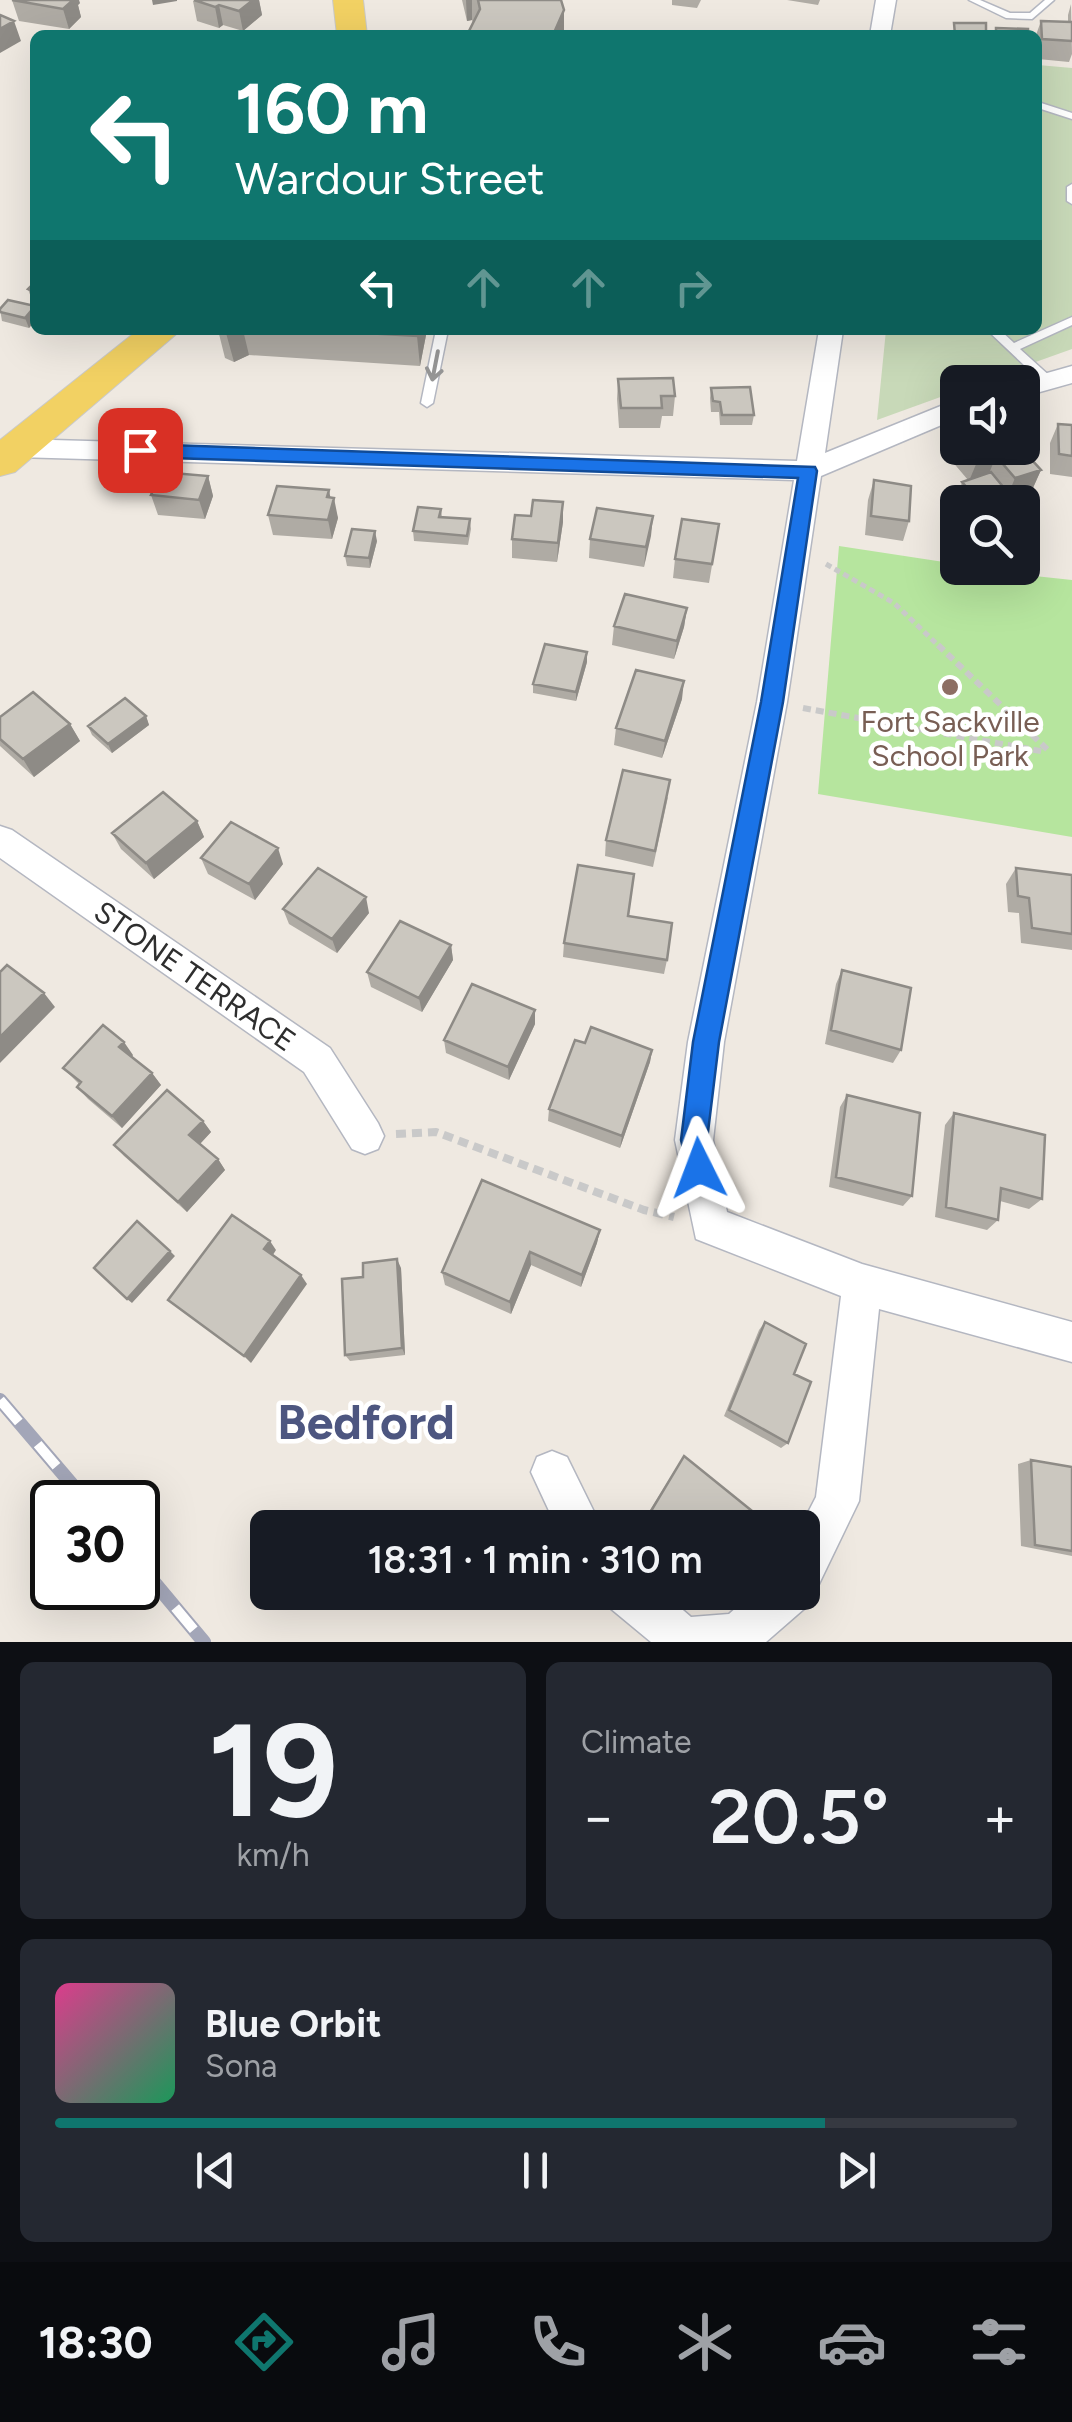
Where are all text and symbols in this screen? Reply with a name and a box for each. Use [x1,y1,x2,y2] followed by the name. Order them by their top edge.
[235,66,428,151] text: 160 m
[70,70,200,200] icon: left
[235,151,544,205] text: Wardour Street
[351,260,406,315] icon: left
[456,260,511,315] icon: ahead
[561,260,616,315] icon: ahead
[666,260,721,315] icon: right
[424,349,443,381] one-way arrow
[940,365,1040,585] map controls
[940,365,1040,465] button: sound
[98,408,183,493] pin
[113,423,168,478] icon: arrive
[940,485,1040,585] button: search
[939,676,961,698] marker: Fort Sackville School Park
[860,703,1040,774] place label: Fort Sackville School Park
[87,893,303,1059] street label: STONE TERRACE
[647,1116,751,1220] position arrow
[277,1393,455,1451] district label: Bedford
[30,1480,160,1610] speed limit sign: 30
[367,1537,703,1583] text: 18:31 · 1 min · 310 m
[208,1693,338,1849] text: 19
[581,1723,692,1761] text: Climate
[709,1772,889,1862] text: 20.5°
[581,1784,615,1850] text: −
[983,1784,1017,1850] text: +
[236,1836,310,1874] text: km/h
[205,2001,381,2047] text: Blue Orbit
[205,2047,277,2085] text: Sona
[188,2143,243,2198] icon: previous
[508,2143,563,2198] icon: pause
[829,2143,884,2198] icon: next
[229,2307,299,2377] icon: directions
[376,2307,446,2377] icon: music
[523,2307,593,2377] icon: phone
[670,2307,740,2377] icon: climate
[817,2307,887,2377] icon: car
[964,2307,1034,2377] icon: filters
[38,2315,153,2369] text: 18:30

